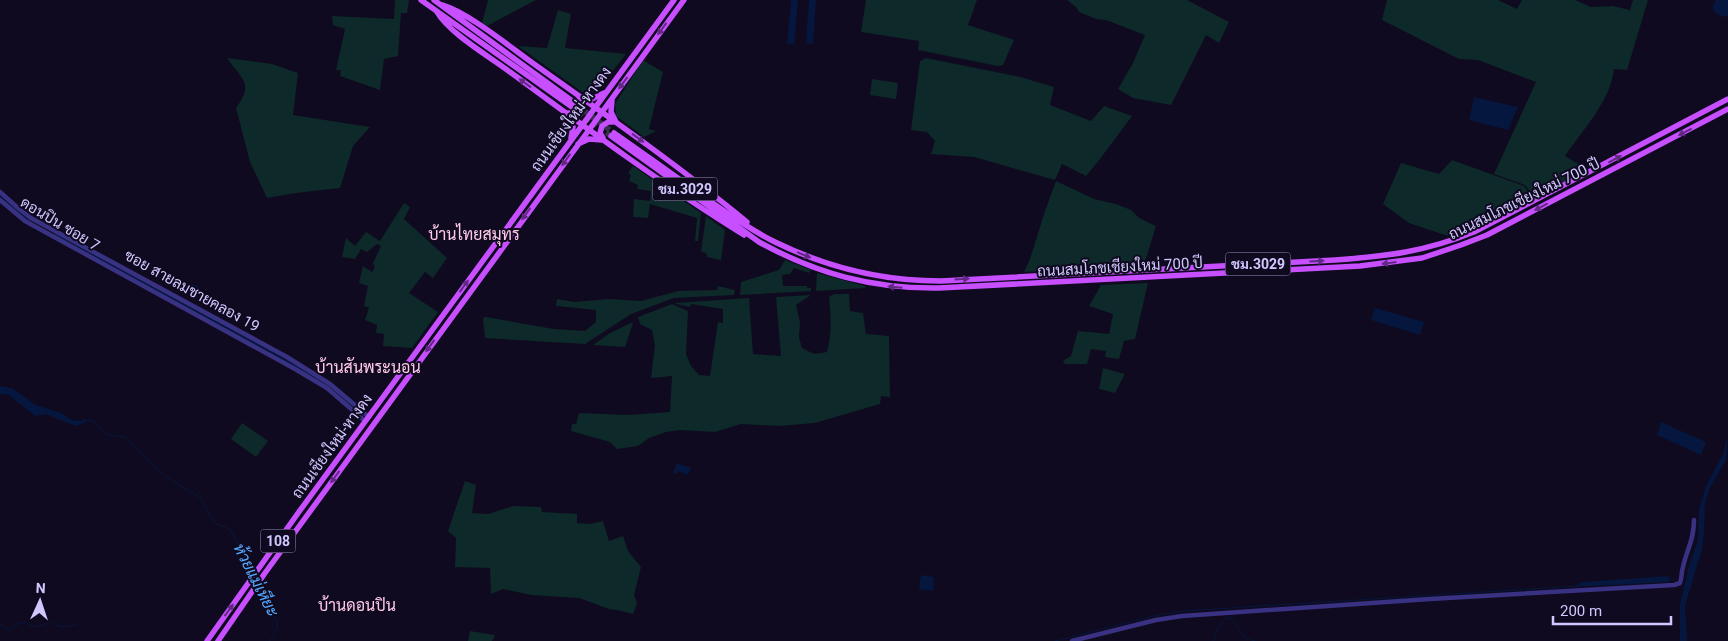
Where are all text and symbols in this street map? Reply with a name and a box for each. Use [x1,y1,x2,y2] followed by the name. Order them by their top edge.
[657,22,668,35] one-way arrow
[526,63,615,175] street label: ถนนเชียงใหม่-หางดง
[617,76,628,89] one-way arrow
[518,78,532,88] one-way arrow
[1678,128,1692,136] one-way arrow
[631,133,645,143] one-way arrow
[560,153,571,166] one-way arrow
[1445,154,1602,243] street label: ถนนสมโภชเชียงใหม่ 700 ปี
[1608,155,1623,163] one-way arrow
[652,178,718,200] road number: ชม.3029
[17,193,103,255] street label: ดอนปิน ซอย 7
[1534,203,1548,211] one-way arrow
[521,207,531,221] one-way arrow
[428,223,520,246] district label: บ้านไทยสมุทร
[121,246,263,336] street label: ซอย สายลมชายคลอง 19
[796,251,811,259] one-way arrow
[1226,252,1290,276] road number: ชม.3029
[1037,253,1203,280] street label: ถนนสมโภชเชียงใหม่ 700 ปี
[1309,256,1325,264] one-way arrow
[1381,259,1397,267] one-way arrow
[955,275,971,283] one-way arrow
[459,279,469,293] one-way arrow
[887,283,903,291] one-way arrow
[425,339,436,352] one-way arrow
[315,357,421,377] district label: บ้านสันพระนอน
[287,390,376,502] street label: ถนนเชียงใหม่-หางดง
[330,470,340,484] one-way arrow
[260,530,296,552] road number: 108
[229,539,284,620] water label: ห้วยแม่เหียะ
[15,576,65,626] north arrow
[35,580,46,596] text: N
[1553,594,1670,626] scale bar
[318,595,396,615] district label: บ้านดอนปิน
[1560,602,1602,620] text: 200 m
[224,603,234,617] one-way arrow

